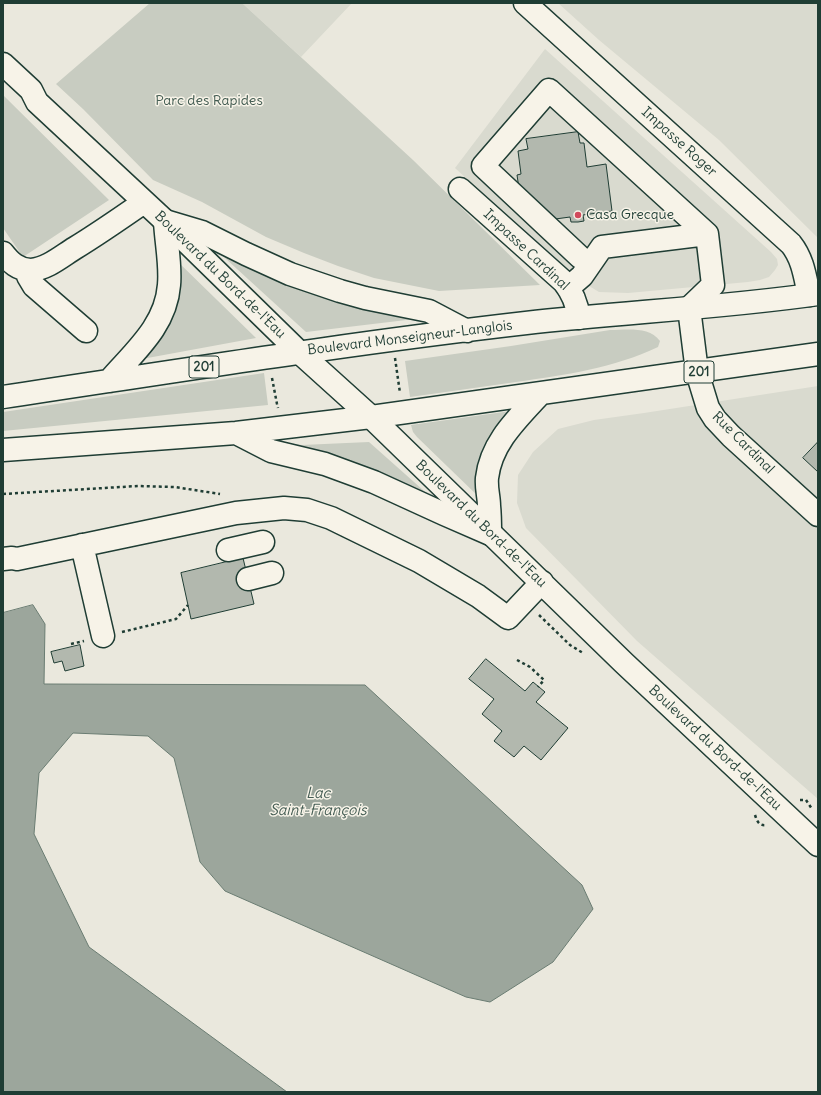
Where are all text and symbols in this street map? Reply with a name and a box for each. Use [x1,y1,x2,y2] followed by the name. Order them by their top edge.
[155,93,263,109] park label: Parc des Rapides
[638,104,720,180] street label: Impasse Roger
[480,206,572,294] street label: Impasse Cardinal
[586,207,674,223] place label: Casa Grecque
[151,208,289,342] street label: Boulevard du Bord-de-l'Eau
[573,210,583,220] marker: Casa Grecque
[307,317,513,359] street label: Boulevard Monseigneur-Langlois
[189,356,219,378] road number: 201
[684,361,714,383] road number: 201
[708,408,778,478] street label: Rue Cardinal
[412,457,550,591] street label: Boulevard du Bord-de-l'Eau
[645,682,785,814] street label: Boulevard du Bord-de-l'Eau
[269,785,367,820] water label: Lac Saint-François

